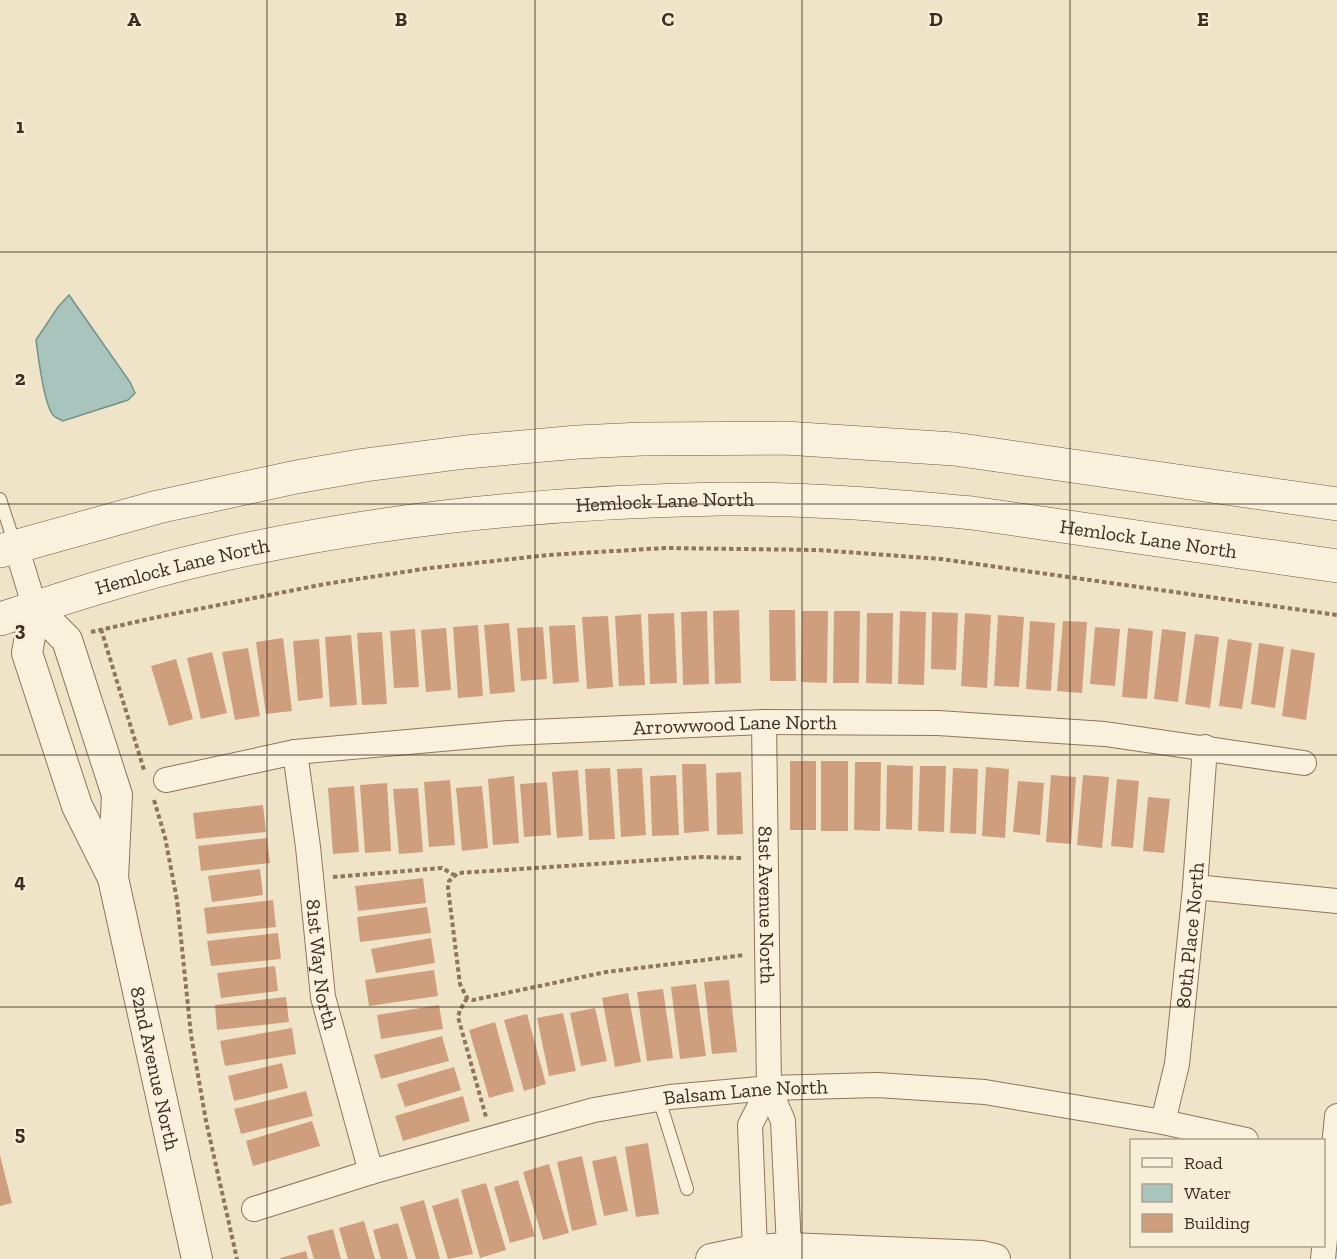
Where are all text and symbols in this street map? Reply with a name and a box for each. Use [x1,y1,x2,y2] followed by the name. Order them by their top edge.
[127,7,141,31] text: A
[395,7,407,31] text: B
[662,7,675,31] text: C
[929,7,943,31] text: D
[1197,7,1209,31] text: E
[16,114,24,138] text: 1
[15,366,26,390] text: 2
[575,487,755,517] street label: Hemlock Lane North
[1058,514,1239,563] street label: Hemlock Lane North
[92,533,272,600] street label: Hemlock Lane North
[15,617,26,641] text: 3
[633,710,838,740] street label: Arrowwood Lane North
[753,826,780,985] street label: 81st Avenue North
[1171,861,1209,1009] street label: 80th Place North
[14,869,26,893] text: 4
[301,898,344,1033] street label: 81st Way North
[125,984,185,1153] street label: 82nd Avenue North
[661,1074,829,1110] street label: Balsam Lane North
[15,1121,25,1145] text: 5
[1130,1139,1325,1247] legend
[1184,1152,1223,1174] text: Road
[1184,1182,1231,1204] text: Water
[1184,1212,1250,1234] text: Building

